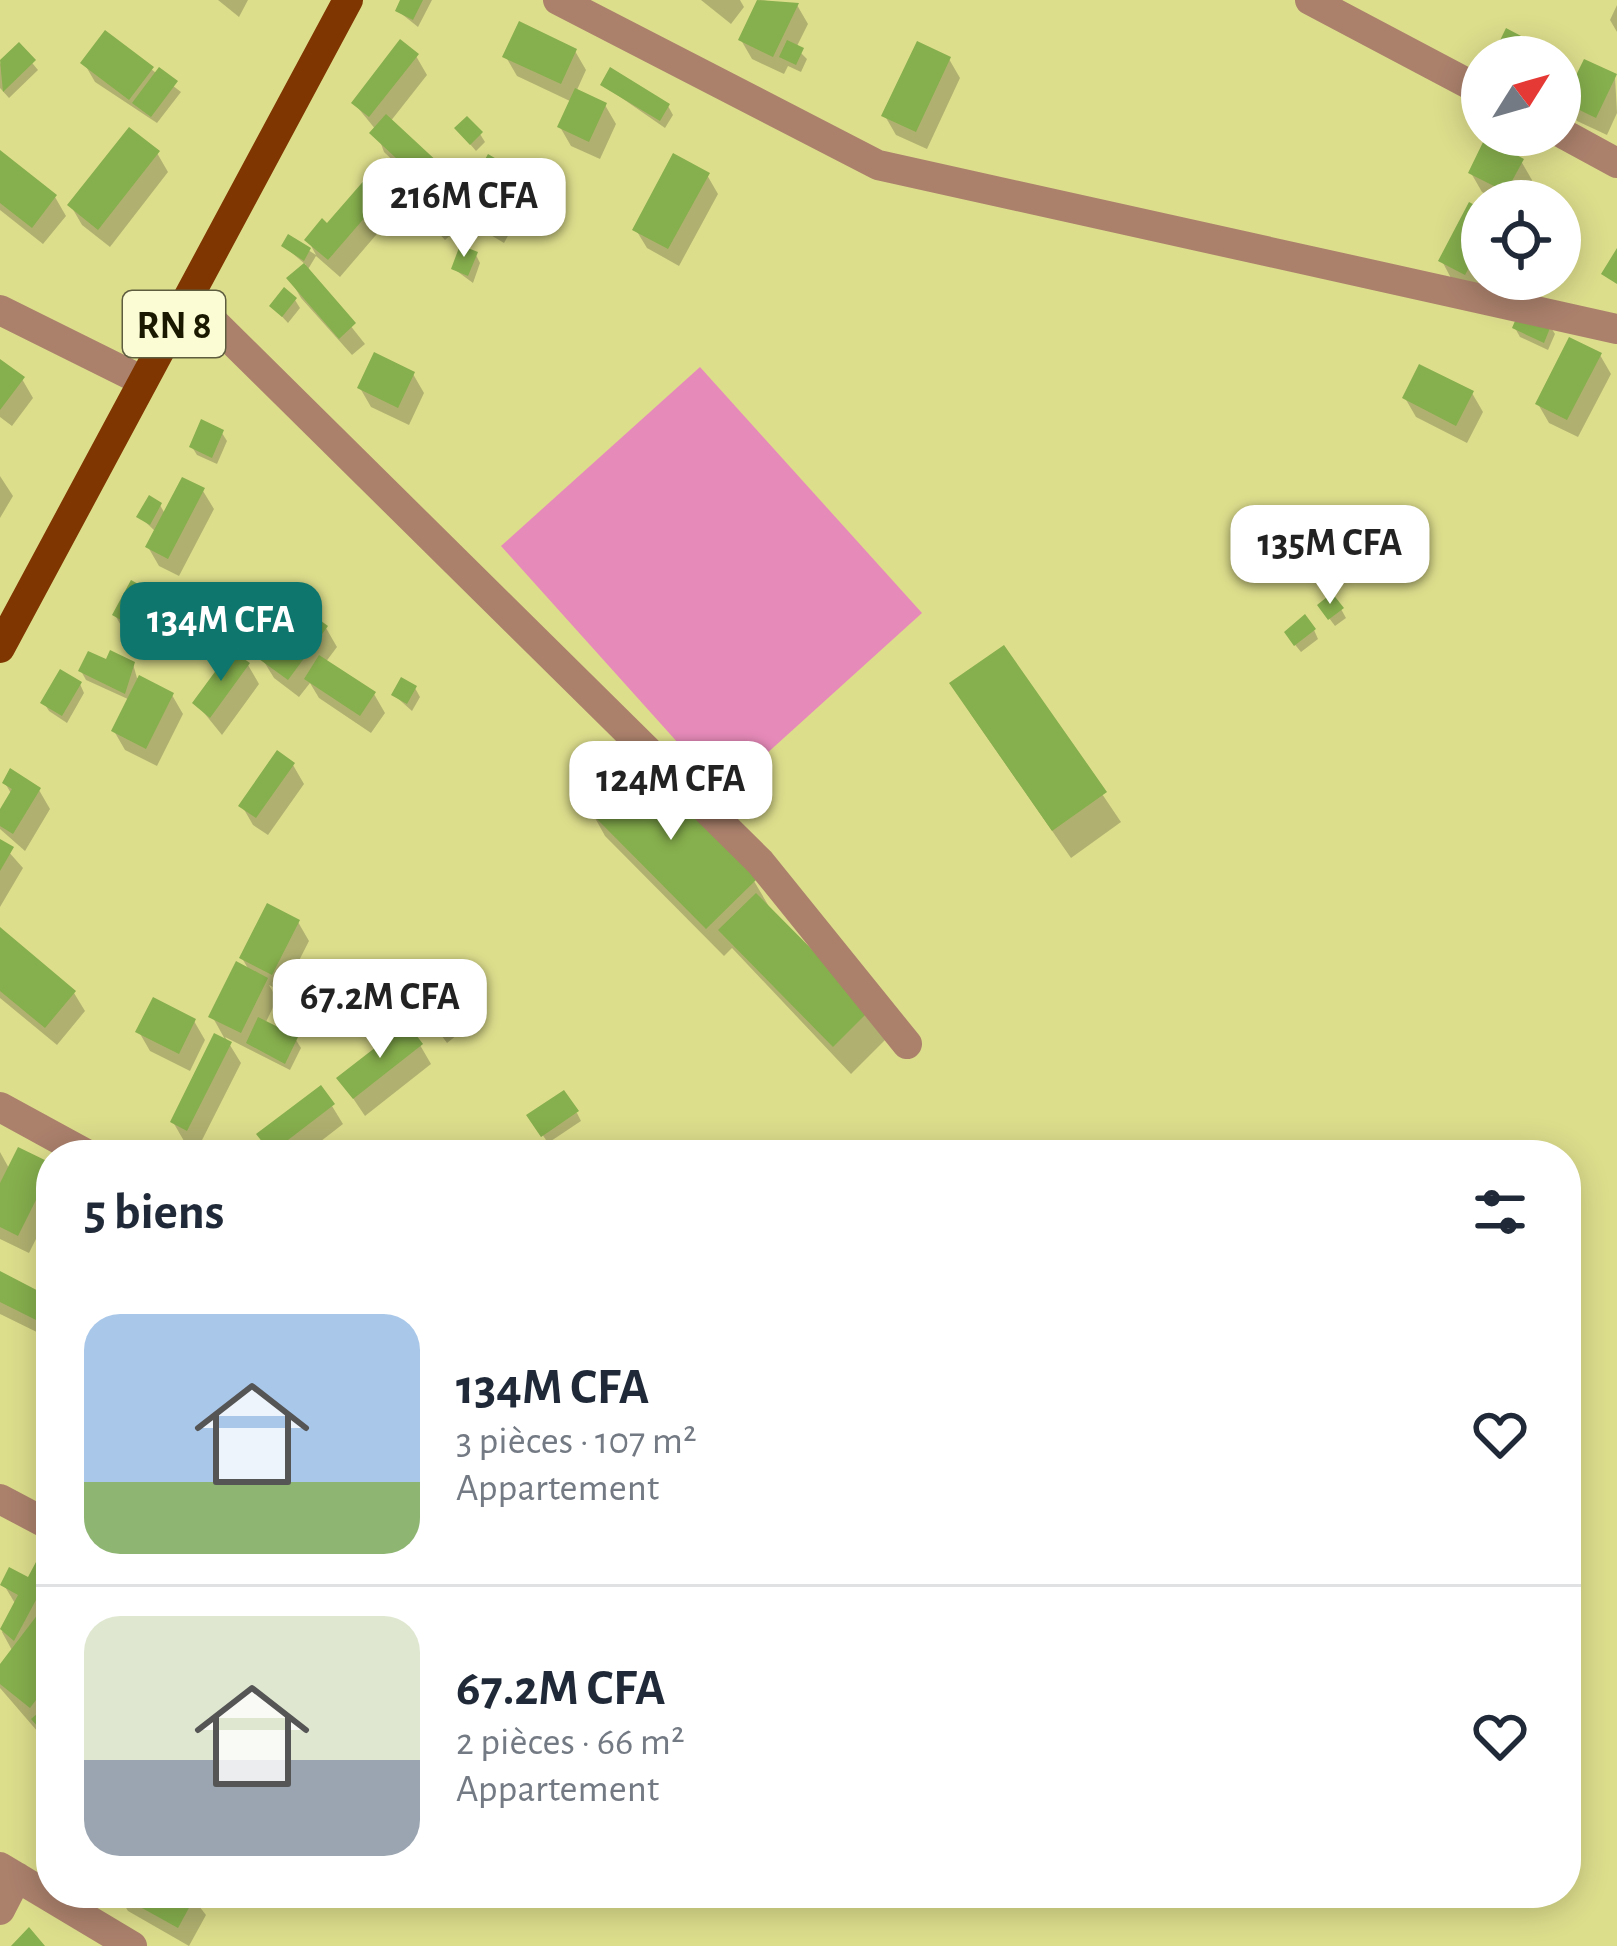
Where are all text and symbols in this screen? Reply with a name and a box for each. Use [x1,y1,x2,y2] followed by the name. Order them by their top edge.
[1461,36,1581,156] north arrow
[1461,36,1581,300] map controls
[340,158,588,260] pin: 216M CFA
[390,177,538,216] text: 216M CFA
[1461,180,1581,300] button: locate
[123,291,225,357] road number: RN 8
[1206,505,1454,607] pin: 135M CFA
[1257,524,1403,563] text: 135M CFA
[97,582,345,684] pin: 134M CFA
[147,601,295,640] text: 134M CFA
[547,741,795,843] pin: 124M CFA
[596,760,746,799] text: 124M CFA
[243,959,517,1061] pin: 67.2M CFA
[300,978,460,1017] text: 67.2M CFA
[1467,1179,1533,1245] icon: filters
[84,1187,224,1238] text: 5 biens
[180,1362,324,1506] icon: home
[456,1362,649,1413] text: 134M CFA
[1467,1401,1533,1467] icon: heart
[456,1422,697,1461] text: 3 pièces · 107 m²
[456,1469,659,1508] text: Appartement
[456,1663,666,1714] text: 67.2M CFA
[180,1664,324,1808] icon: home
[1467,1703,1533,1769] icon: heart
[456,1723,685,1762] text: 2 pièces · 66 m²
[456,1770,659,1809] text: Appartement

